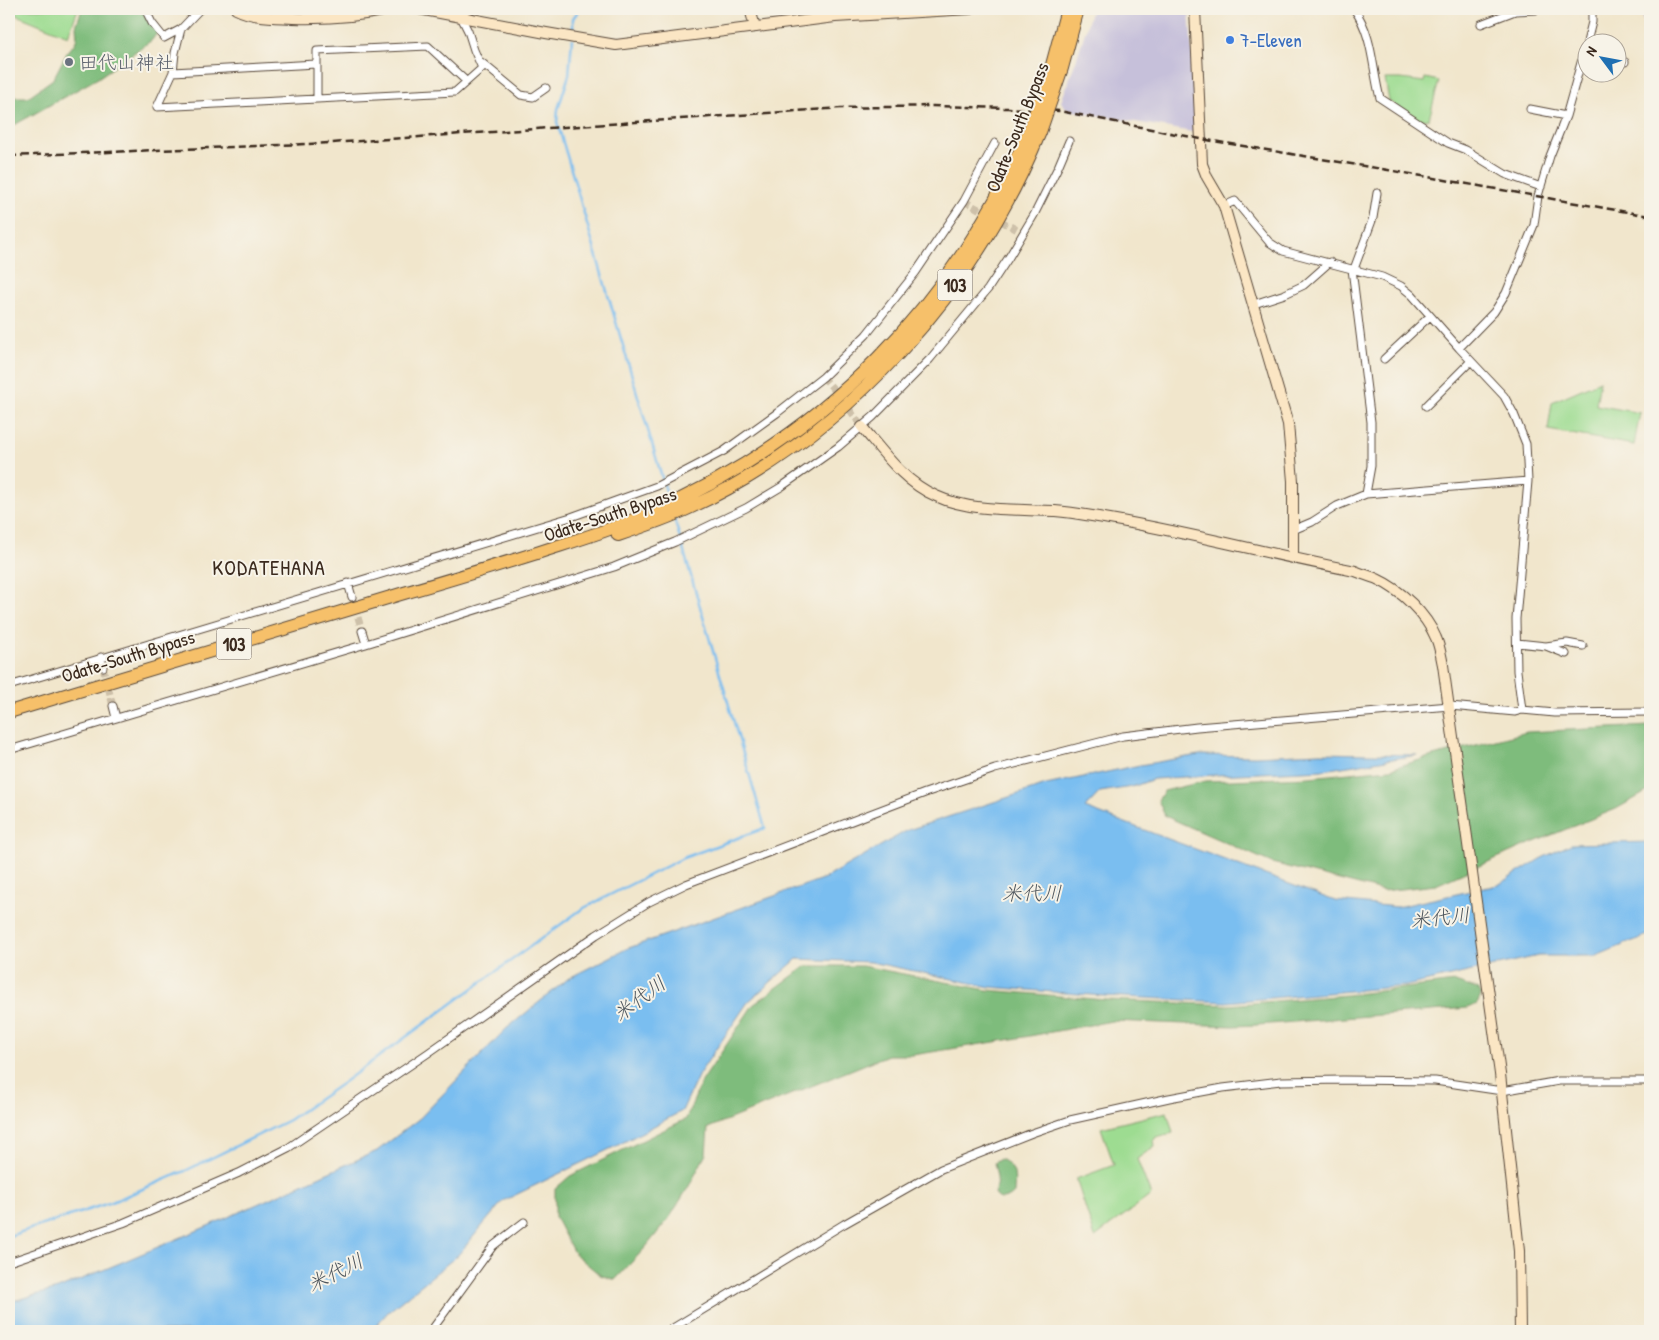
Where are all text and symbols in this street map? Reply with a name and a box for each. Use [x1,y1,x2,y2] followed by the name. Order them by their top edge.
[1240,27,1302,53] place label: 7-Eleven
[1576,32,1626,82] north arrow
[1224,34,1236,46] marker: 7-Eleven
[1581,42,1601,59] text: N
[79,49,174,75] place label: 田代山神社
[63,56,75,68] marker: 田代山神社
[979,58,1055,196] street label: Odate-South Bypass
[938,270,972,300] road number: 103
[540,480,680,548] street label: Odate-South Bypass
[212,553,326,582] district label: KODATEHANA
[58,623,198,689] street label: Odate-South Bypass
[216,629,252,660] road number: 103
[1002,879,1062,906] water label: 米代川
[1409,900,1471,934] water label: 米代川
[607,969,671,1027] water label: 米代川
[302,1246,368,1298] water label: 米代川

